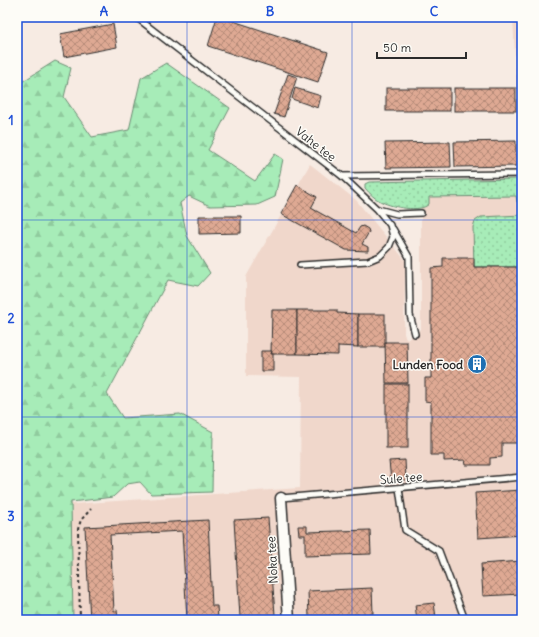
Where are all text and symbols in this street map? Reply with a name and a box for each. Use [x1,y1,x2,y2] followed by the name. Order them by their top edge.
[100,3,109,20] text: A
[266,3,275,20] text: B
[430,3,439,20] text: C
[377,34,466,60] scale bar
[383,40,412,55] text: 50 m
[8,112,14,129] text: 1
[293,124,339,164] street label: Vahe tee
[7,310,15,327] text: 2
[466,353,488,375] building icon: Lunden Food
[393,357,463,372] place label: Lunden Food
[379,469,423,487] street label: Sule tee
[7,508,15,525] text: 3
[263,536,281,584] street label: Noka tee

